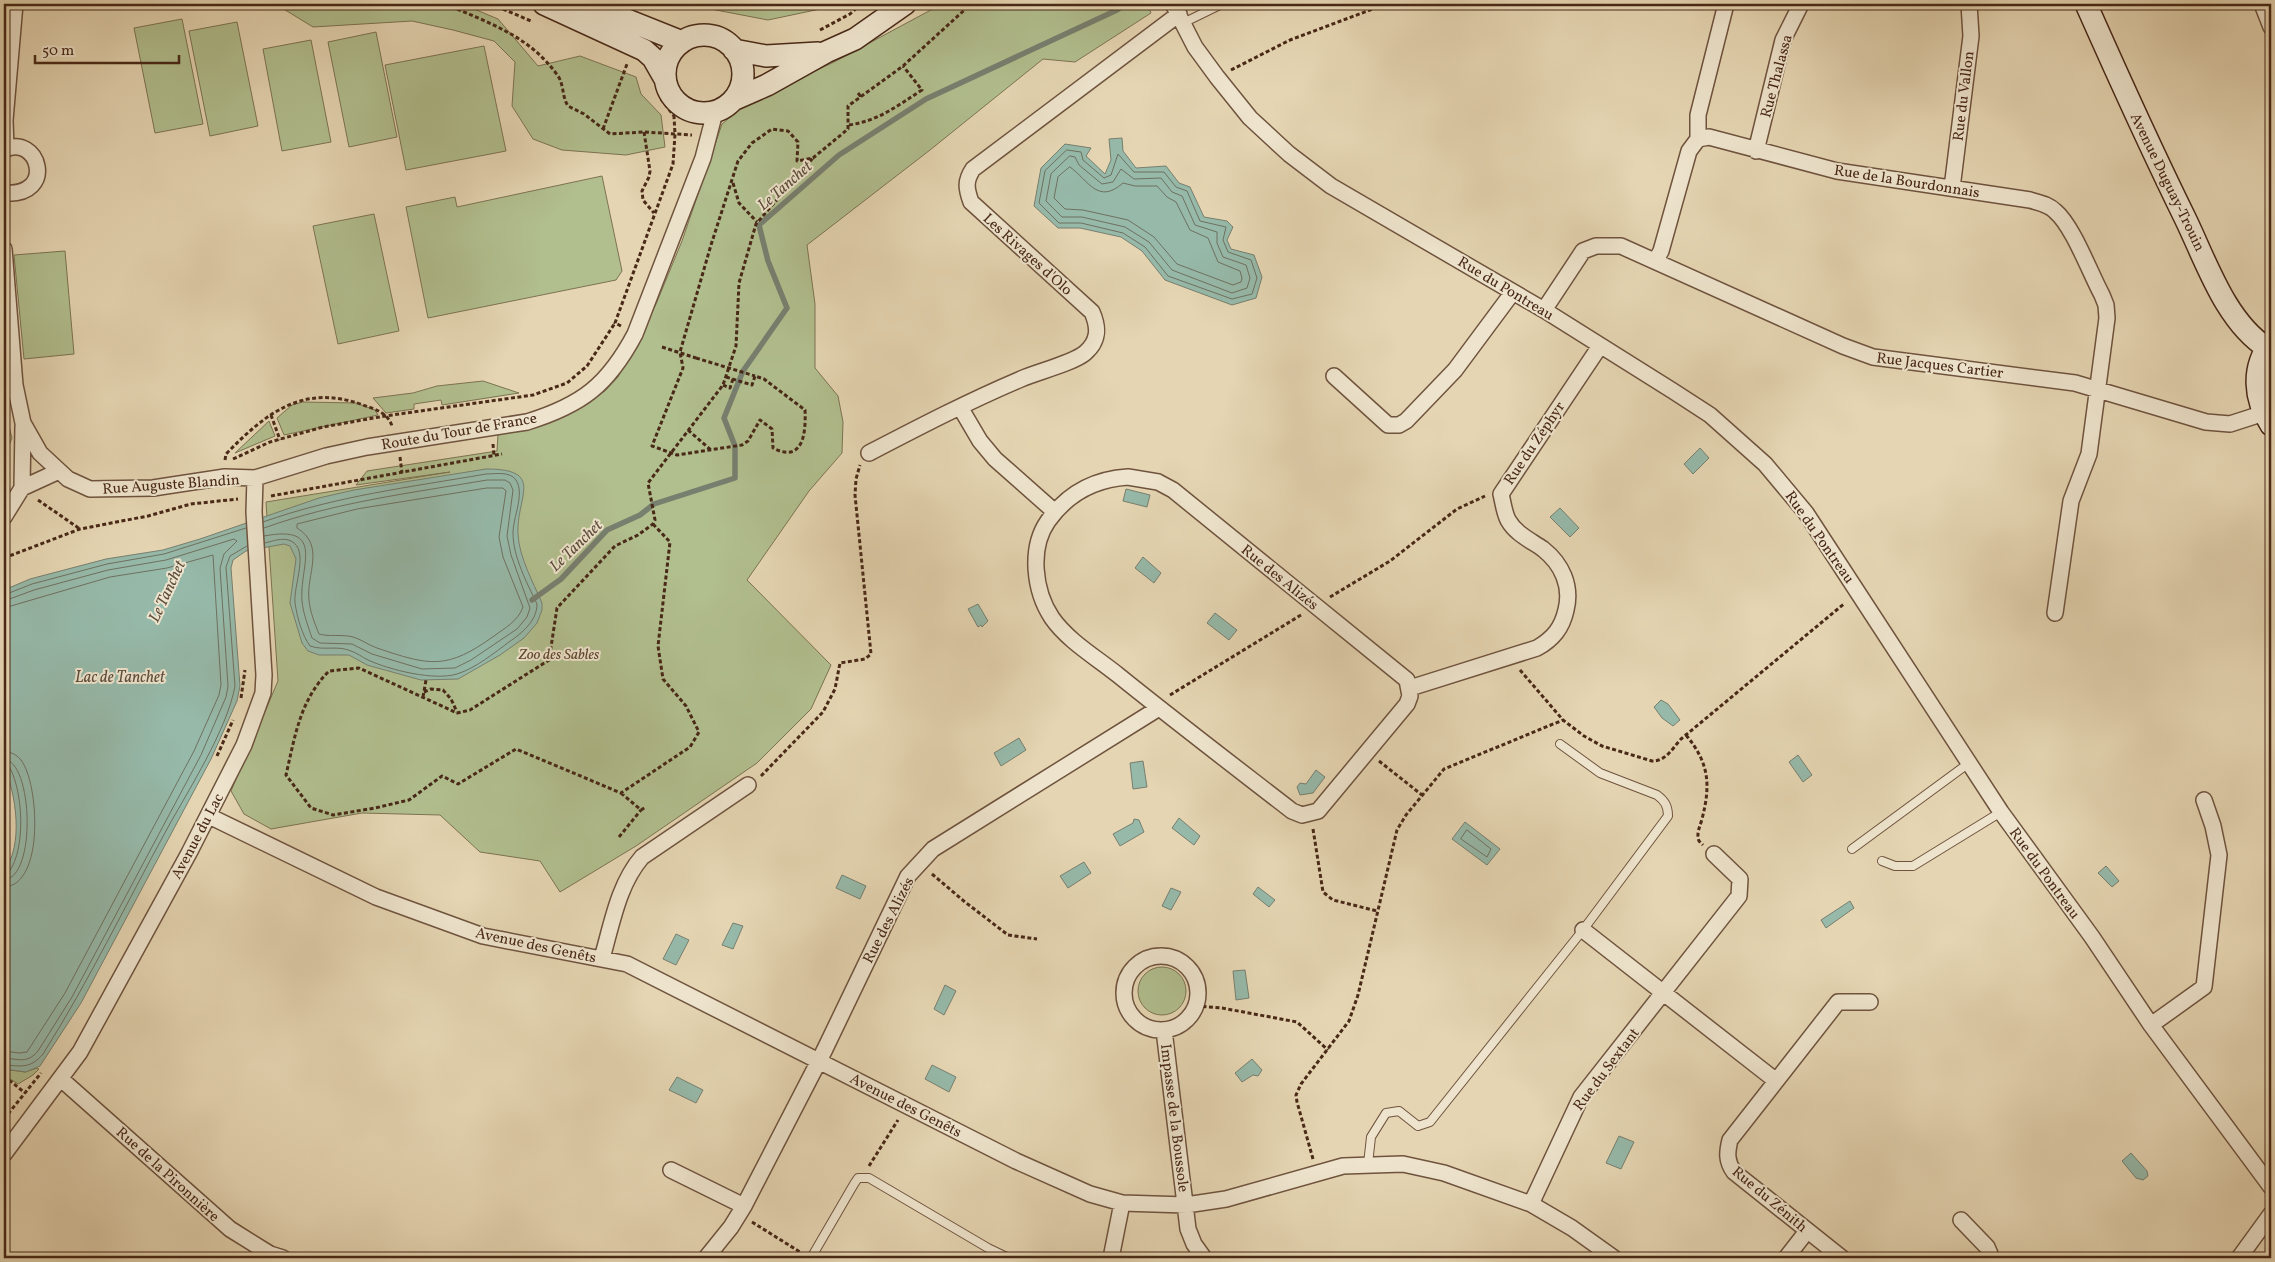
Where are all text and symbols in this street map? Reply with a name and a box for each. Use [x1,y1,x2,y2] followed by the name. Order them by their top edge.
[35,32,179,64] scale bar
[1756,32,1799,120] street label: Rue Thalassa
[42,41,74,62] text: 50 m
[1949,50,1980,142] street label: Rue du Vallon
[2124,110,2209,255] street label: Avenue Duguay-Trouin
[753,156,818,216] water label: Le Tanchet
[1832,161,1981,204] street label: Rue de la Bourdonnais
[978,209,1076,301] street label: Les Rivages d'Olo
[1453,252,1557,326] street label: Rue du Pontreau
[1875,348,2005,385] street label: Rue Jacques Cartier
[1500,398,1571,490] street label: Rue du Zéphyr
[380,408,539,457] street label: Route du Tour de France
[102,470,240,501] street label: Rue Auguste Blandin
[1779,487,1859,588] street label: Rue du Pontreau
[545,515,608,577] water label: Le Tanchet
[1236,540,1322,616] street label: Rue des Alizés
[144,557,192,626] water label: Le Tanchet
[518,645,600,666] park label: Zoo des Sables
[75,667,166,689] water label: Lac de Tanchet
[167,790,230,883] street label: Avenue du Lac
[2003,824,2084,924] street label: Rue du Pontreau
[859,874,920,968] street label: Rue des Alizés
[473,923,598,970] street label: Avenue des Genêts
[1569,1024,1645,1116] street label: Rue du Sextant
[1154,1043,1193,1194] street label: Impasse de la Boussole
[846,1069,965,1144] street label: Avenue des Genêts
[111,1123,223,1227] street label: Rue de la Pironnière
[1727,1162,1811,1238] street label: Rue du Zénith

